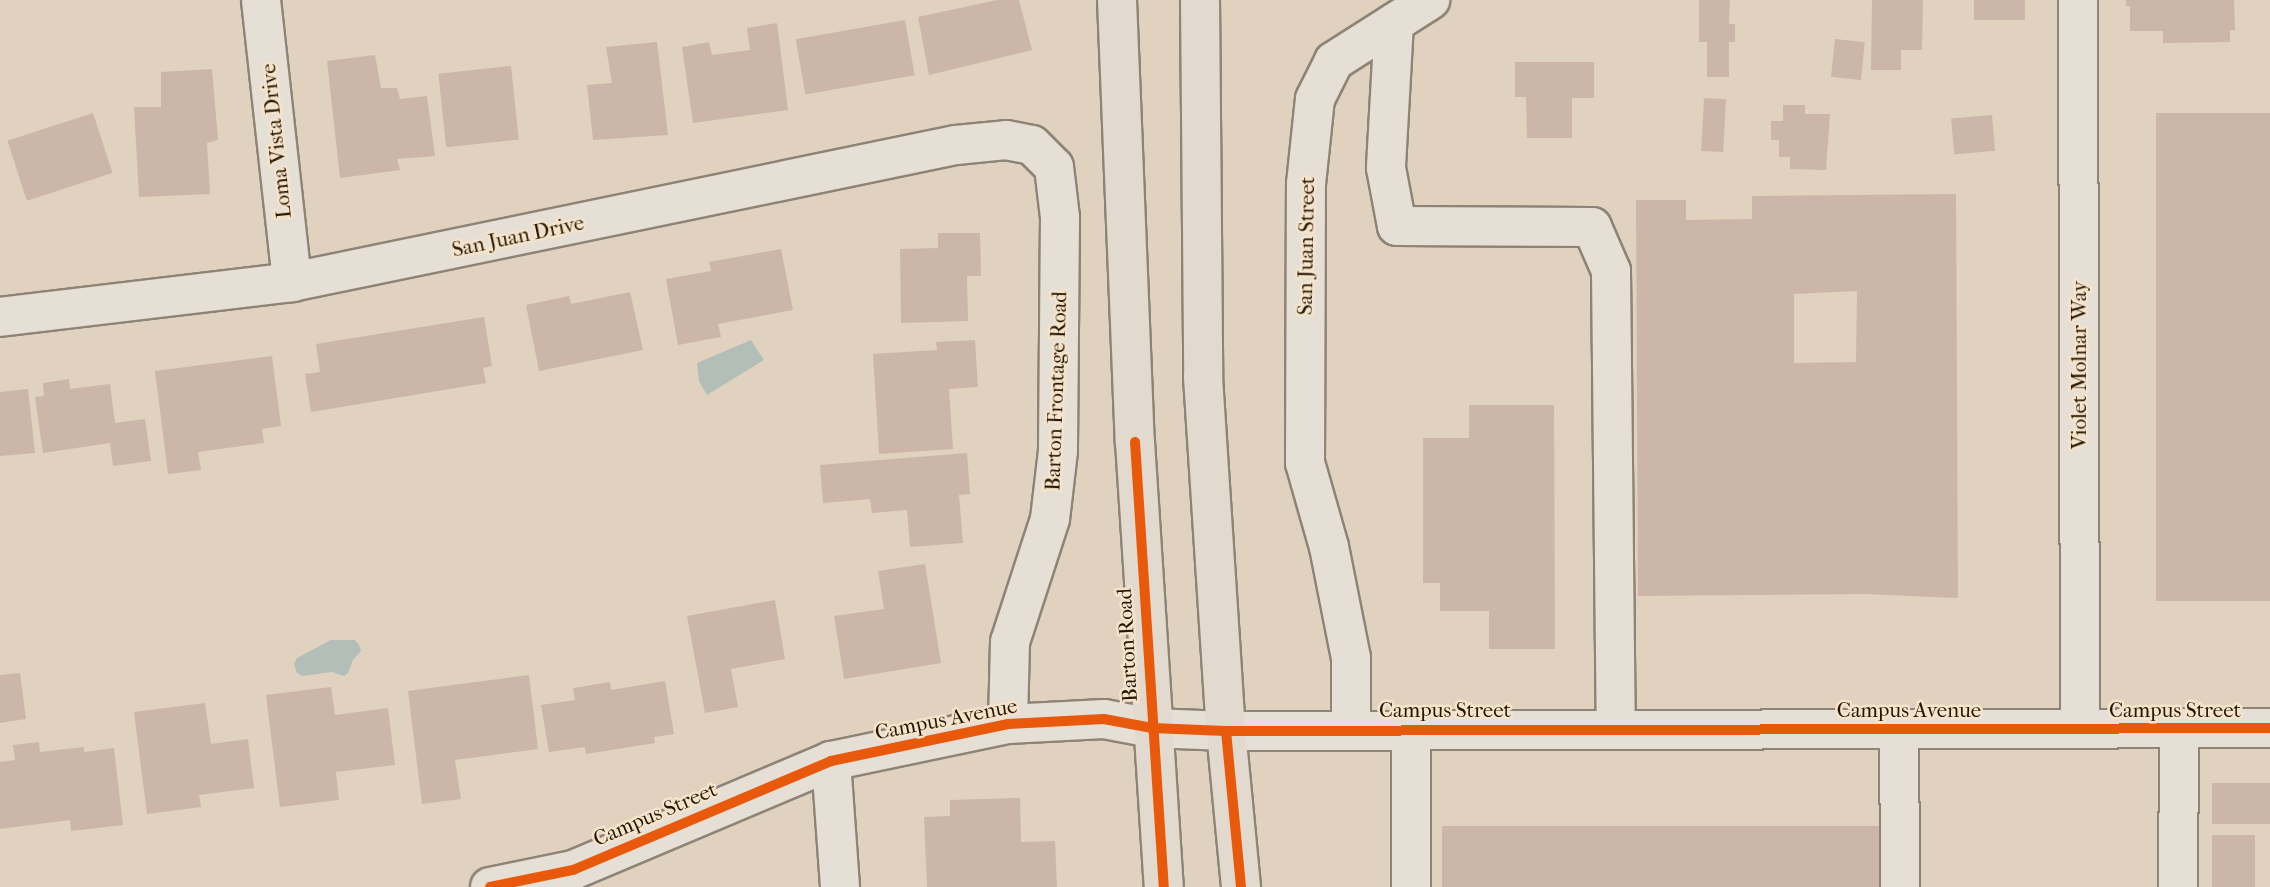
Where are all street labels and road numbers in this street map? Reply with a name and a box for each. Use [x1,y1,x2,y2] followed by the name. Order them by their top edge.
[255,62,297,220] street label: Loma Vista Drive
[1292,177,1320,315] street label: San Juan Street
[450,210,586,262] street label: San Juan Drive
[2066,281,2092,449] street label: Violet Molnar Way
[1040,291,1072,491] street label: Barton Frontage Road
[1111,587,1143,703] street label: Barton Road
[873,693,1019,745] street label: Campus Avenue
[1379,697,1511,723] street label: Campus Street
[1837,697,1981,723] street label: Campus Avenue
[2109,697,2241,723] street label: Campus Street
[589,777,721,851] street label: Campus Street

